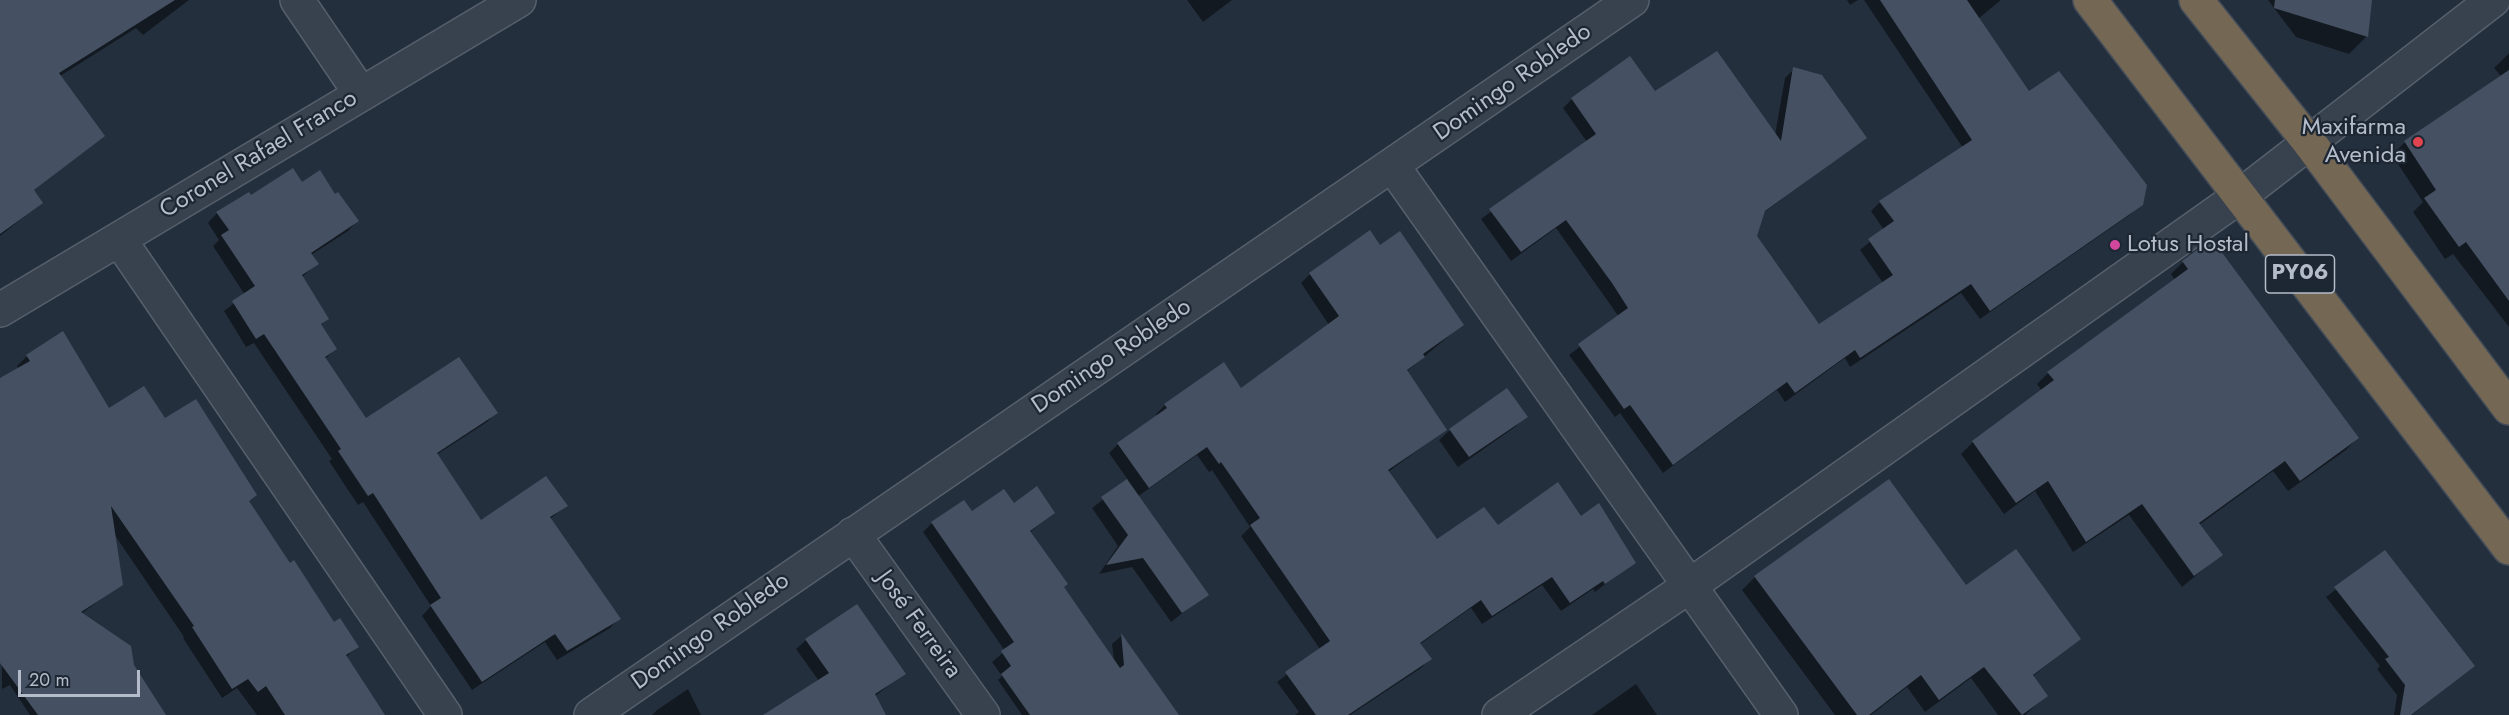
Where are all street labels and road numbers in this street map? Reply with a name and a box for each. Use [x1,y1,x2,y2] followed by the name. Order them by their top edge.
[1429,18,1597,148] street label: Domingo Robledo
[155,85,363,225] street label: Coronel Rafael Franco
[2266,255,2334,293] road number: PY06
[1027,293,1197,421] street label: Domingo Robledo
[869,565,967,685] street label: José Ferreira
[627,567,795,697] street label: Domingo Robledo

